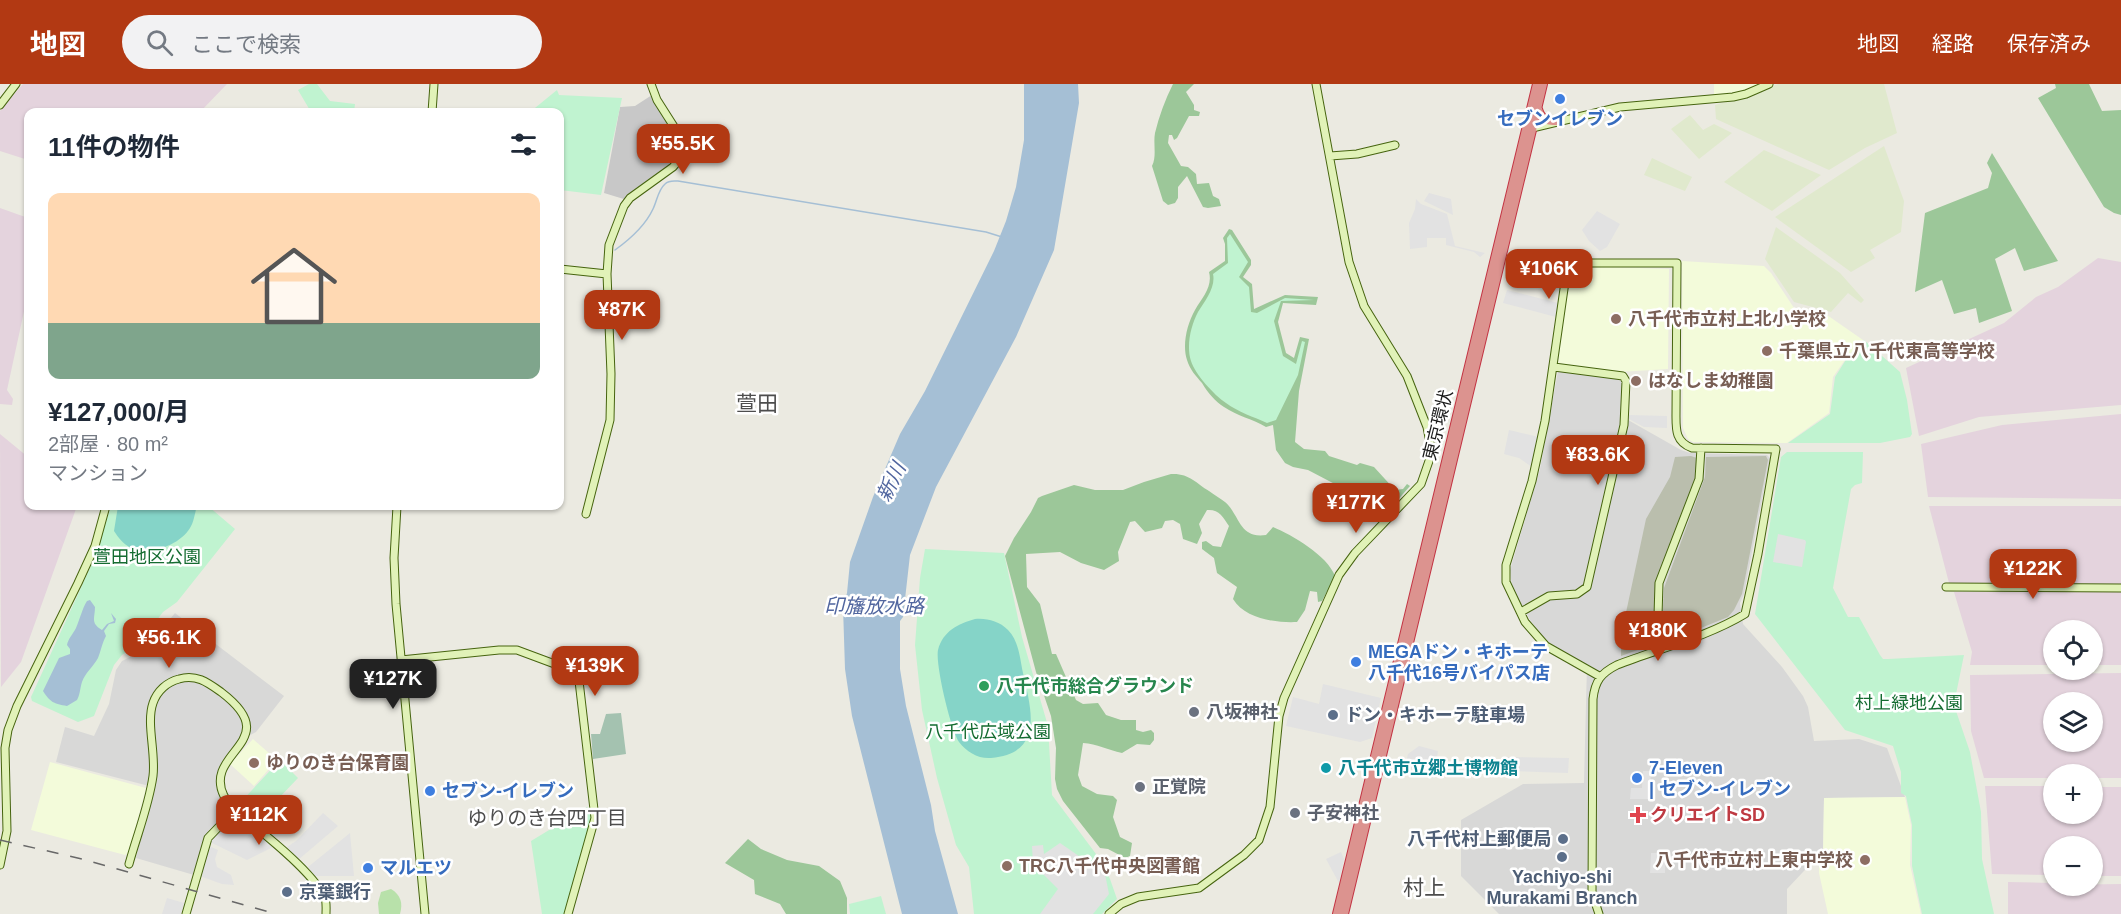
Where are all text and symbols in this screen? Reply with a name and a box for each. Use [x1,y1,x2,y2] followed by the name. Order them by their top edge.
[122,15,542,69] search box
[143,26,176,59] icon: search
[30,29,86,60] text: 地図
[191,32,301,57] text: ここで検索
[1857,32,1899,55] text: 地図
[1932,32,1974,55] text: 経路
[2007,32,2091,55] text: 保存済み
[1553,92,1567,106] marker: セブンイレブン
[1497,109,1623,129] place label: セブンイレブン
[634,124,732,175] pin: ¥55.5K
[507,128,540,161] icon: filters
[48,132,180,162] text: 11件の物件
[651,132,715,154] text: ¥55.5K
[240,232,348,340] icon: home
[1507,249,1591,300] pin: ¥106K
[1520,257,1578,279] text: ¥106K
[586,290,658,341] pin: ¥87K
[598,298,646,320] text: ¥87K
[1628,309,1826,329] place label: 八千代市立村上北小学校
[1609,312,1623,326] marker: 八千代市立村上北小学校
[1779,341,1995,361] place label: 千葉県立八千代東高等学校
[1760,344,1774,358] marker: 千葉県立八千代東高等学校
[1648,371,1774,391] place label: はなしま幼稚園
[1629,374,1643,388] marker: はなしま幼稚園
[1420,388,1456,462] street label: 東京環状
[736,392,778,415] district label: 萱田
[48,397,190,427] text: ¥127,000/月
[48,433,168,455] text: 2部屋 · 80 m²
[1549,435,1647,486] pin: ¥83.6K
[1566,443,1630,465] text: ¥83.6K
[872,457,911,505] water label: 新川
[48,462,148,484] text: マンション
[1314,483,1398,534] pin: ¥177K
[1327,491,1385,513] text: ¥177K
[93,547,201,567] park label: 萱田地区公園
[1991,549,2075,600] pin: ¥122K
[2004,557,2062,579] text: ¥122K
[824,595,926,617] water label: 印旛放水路
[1616,611,1700,662] pin: ¥180K
[120,618,218,669] pin: ¥56.1K
[1629,619,1687,641] text: ¥180K
[2043,620,2103,896] map controls
[2043,620,2103,680] button: locate
[137,626,201,648] text: ¥56.1K
[1368,642,1550,683] place label: MEGAドン・キホーテ 八千代16号バイパス店
[553,646,637,697] pin: ¥139K
[566,654,624,676] text: ¥139K
[1349,655,1363,669] marker: MEGAドン・キホーテ 八千代16号バイパス店
[351,659,435,710] pin: ¥127K
[364,667,422,689] text: ¥127K
[996,676,1194,696] place label: 八千代市総合グラウンド
[977,679,991,693] marker: 八千代市総合グラウンド
[2043,692,2103,752] button: layers
[1855,693,1963,713] park label: 村上緑地公園
[1206,702,1278,722] place label: 八坂神社
[1187,705,1201,719] marker: 八坂神社
[1345,705,1525,725] place label: ドン・キホーテ駐車場
[1326,708,1340,722] marker: ドン・キホーテ駐車場
[925,722,1051,742] park label: 八千代広域公園
[266,753,409,773] place label: ゆりのき台保育園
[247,756,261,770] marker: ゆりのき台保育園
[1338,758,1518,778] place label: 八千代市立郷土博物館
[1649,758,1791,799] place label: 7-Eleven | セブン-イレブン
[1319,761,1333,775] marker: 八千代市立郷土博物館
[2043,764,2103,824] button: +
[1630,771,1644,785] marker: 7-Eleven | セブン-イレブン
[1152,777,1206,797] place label: 正覚院
[1133,780,1147,794] marker: 正覚院
[442,781,574,801] place label: セブン-イレブン
[423,784,437,798] marker: セブン-イレブン
[217,795,301,846] pin: ¥112K
[230,803,288,825] text: ¥112K
[1307,803,1379,823] place label: 子安神社
[1650,805,1765,825] place label: クリエイトSD
[1288,806,1302,820] marker: 子安神社
[467,807,627,829] district label: ゆりのき台四丁目
[1631,808,1645,822] marker: クリエイトSD
[1407,829,1551,849] place label: 八千代村上郵便局
[1556,832,1570,846] marker: 八千代村上郵便局
[2043,836,2103,896] button: −
[1555,850,1569,864] marker: Yachiyo-shi Murakami Branch
[1655,850,1853,870] place label: 八千代市立村上東中学校
[1858,853,1872,867] marker: 八千代市立村上東中学校
[1019,856,1200,876] place label: TRC八千代中央図書館
[380,858,452,878] place label: マルエツ
[1000,859,1014,873] marker: TRC八千代中央図書館
[361,861,375,875] marker: マルエツ
[1486,867,1638,908] place label: Yachiyo-shi Murakami Branch
[1403,876,1445,899] district label: 村上
[299,881,371,902] place label: 京葉銀行
[280,885,294,899] marker: 京葉銀行

